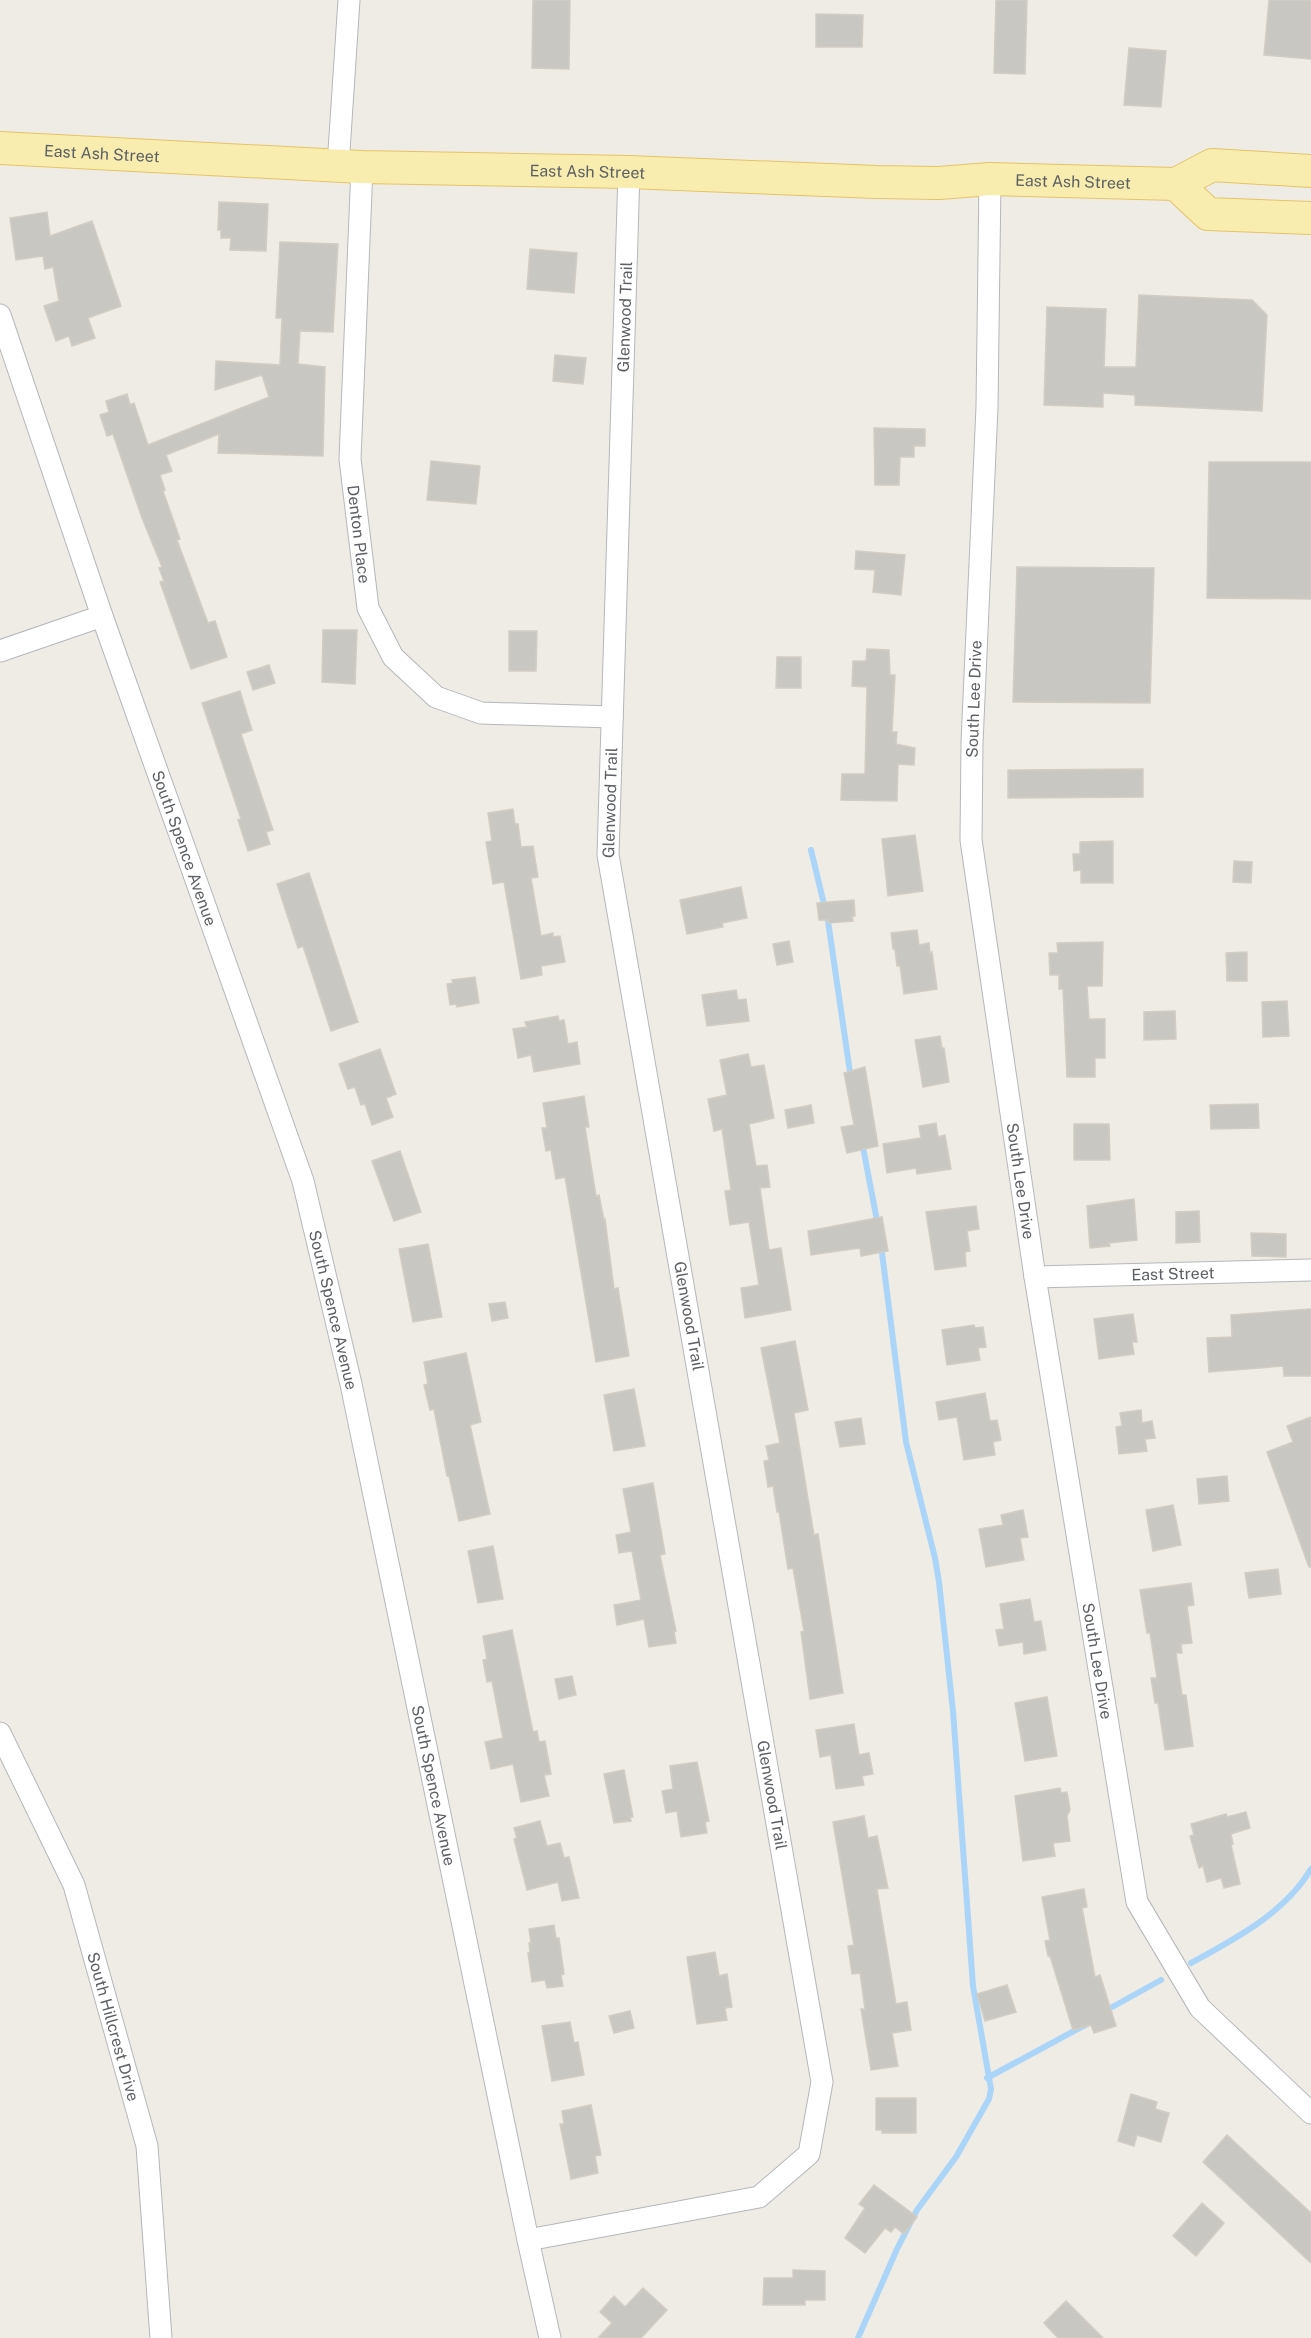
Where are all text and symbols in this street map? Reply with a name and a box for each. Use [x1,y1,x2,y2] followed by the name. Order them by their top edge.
[44,141,160,166] street label: East Ash Street
[529,161,646,182] street label: East Ash Street
[1015,170,1131,192] street label: East Ash Street
[613,261,636,373] street label: Glenwood Trail
[344,484,374,584] street label: Denton Place
[962,640,986,758] street label: South Lee Drive
[598,747,621,858] street label: Glenwood Trail
[148,768,221,928] street label: South Spence Avenue
[1003,1121,1039,1241] street label: South Lee Drive
[305,1228,361,1391] street label: South Spence Avenue
[670,1260,708,1372] street label: Glenwood Trail
[1131,1263,1215,1284] street label: East Street
[1079,1601,1117,1720] street label: South Lee Drive
[408,1703,460,1867] street label: South Spence Avenue
[753,1739,791,1851] street label: Glenwood Trail
[84,1950,143,2103] street label: South Hillcrest Drive

